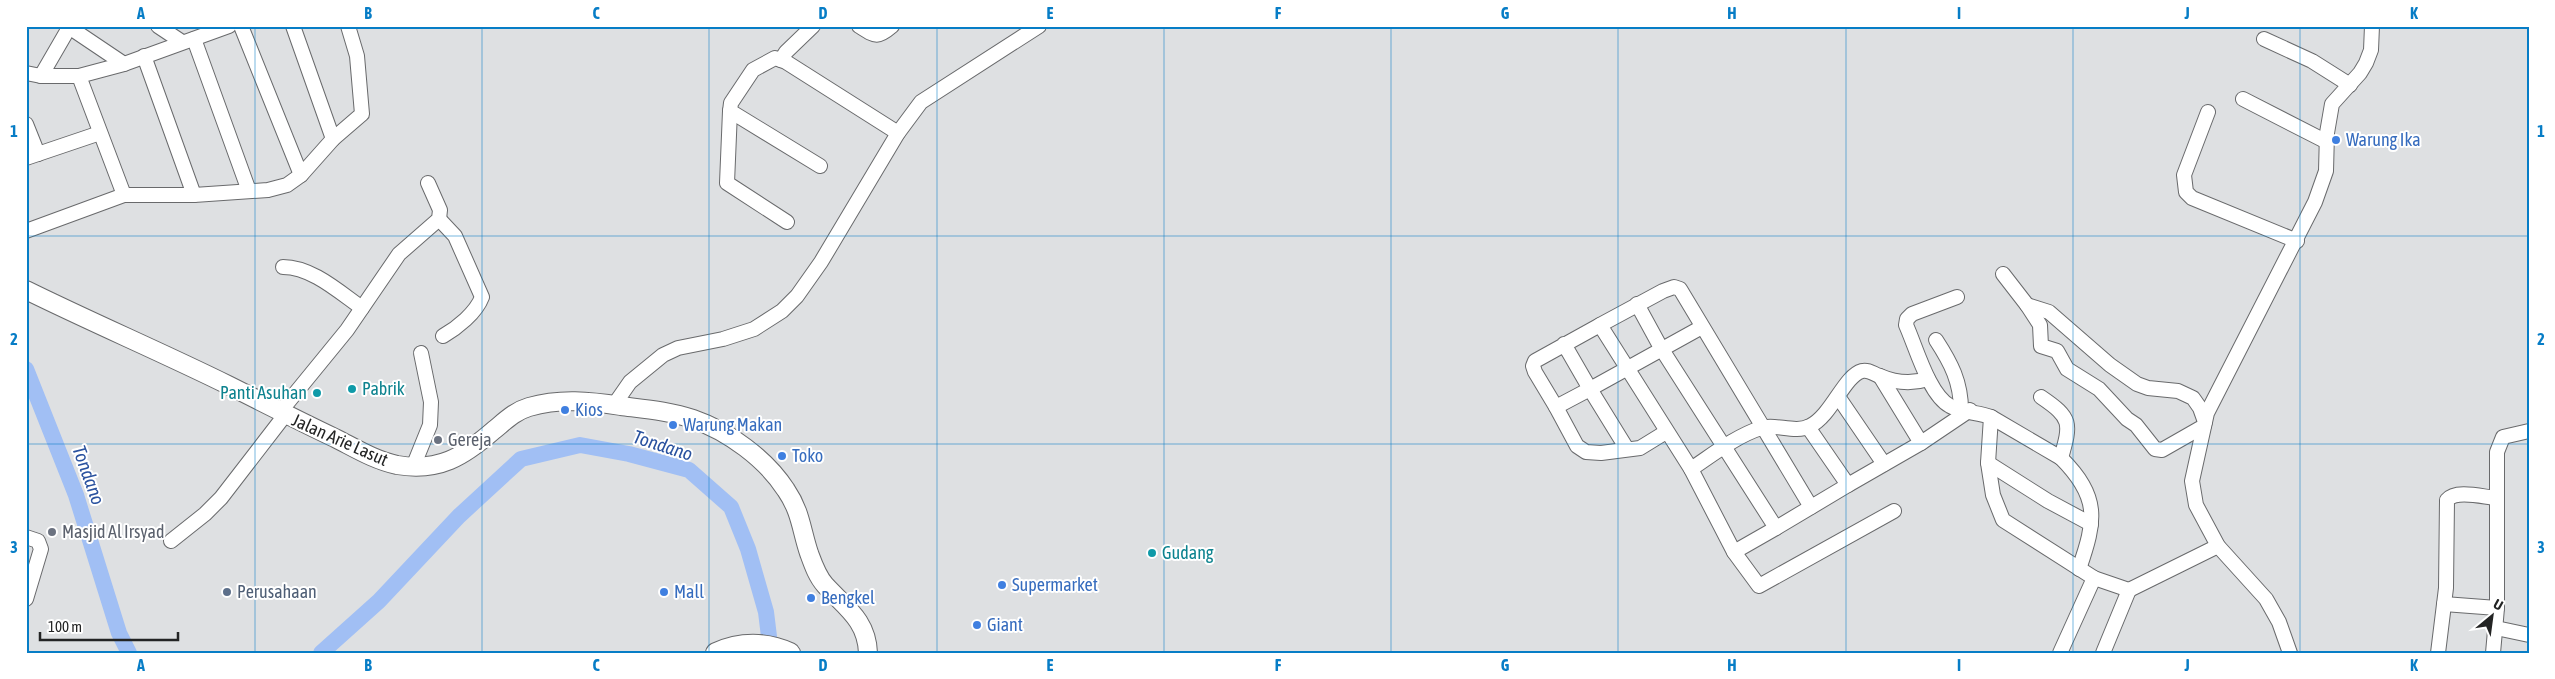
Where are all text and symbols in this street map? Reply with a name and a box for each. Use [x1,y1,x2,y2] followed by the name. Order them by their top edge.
[136,4,145,22] text: A
[364,4,372,22] text: B
[592,4,600,22] text: C
[819,4,828,22] text: D
[1047,4,1054,22] text: E
[1275,4,1282,22] text: F
[1501,4,1510,22] text: G
[1727,4,1737,22] text: H
[1957,4,1961,22] text: I
[2183,4,2190,22] text: J
[2410,4,2418,22] text: K
[10,122,18,140] text: 1
[2537,122,2545,140] text: 1
[2346,129,2421,150] place label: Warung Ika
[2330,134,2342,146] marker: Warung Ika
[10,330,18,348] text: 2
[2537,330,2545,348] text: 2
[362,378,405,399] place label: Pabrik
[220,382,307,403] place label: Panti Asuhan
[346,383,358,395] marker: Pabrik
[311,387,323,399] marker: Panti Asuhan
[575,399,603,420] place label: Kios
[559,404,571,416] marker: Kios
[289,409,392,470] street label: Jalan Arie Lasut
[683,414,782,435] place label: Warung Makan
[667,419,679,431] marker: Warung Makan
[630,425,696,465] water label: Tondano
[448,429,492,450] place label: Gereja
[432,434,444,446] marker: Gereja
[68,442,110,508] water label: Tondano
[792,445,823,466] place label: Toko
[776,450,788,462] marker: Toko
[62,521,165,542] place label: Masjid Al Irsyad
[46,526,58,538] marker: Masjid Al Irsyad
[10,538,18,556] text: 3
[2537,538,2545,556] text: 3
[1162,542,1214,563] place label: Gudang
[1146,547,1158,559] marker: Gudang
[1012,574,1098,595] place label: Supermarket
[996,579,1008,591] marker: Supermarket
[237,581,317,602] place label: Perusahaan
[674,581,704,602] place label: Mall
[221,586,233,598] marker: Perusahaan
[658,586,670,598] marker: Mall
[821,587,875,608] place label: Bengkel
[805,592,817,604] marker: Bengkel
[2468,592,2518,642] north arrow
[2491,596,2506,614] text: U
[40,609,178,641] scale bar
[987,614,1023,635] place label: Giant
[48,618,82,635] text: 100 m
[971,619,983,631] marker: Giant
[136,656,145,674] text: A
[364,656,372,674] text: B
[592,656,600,674] text: C
[819,656,828,674] text: D
[1047,656,1054,674] text: E
[1275,656,1282,674] text: F
[1501,656,1510,674] text: G
[1727,656,1737,674] text: H
[1957,656,1961,674] text: I
[2183,656,2190,674] text: J
[2410,656,2418,674] text: K

